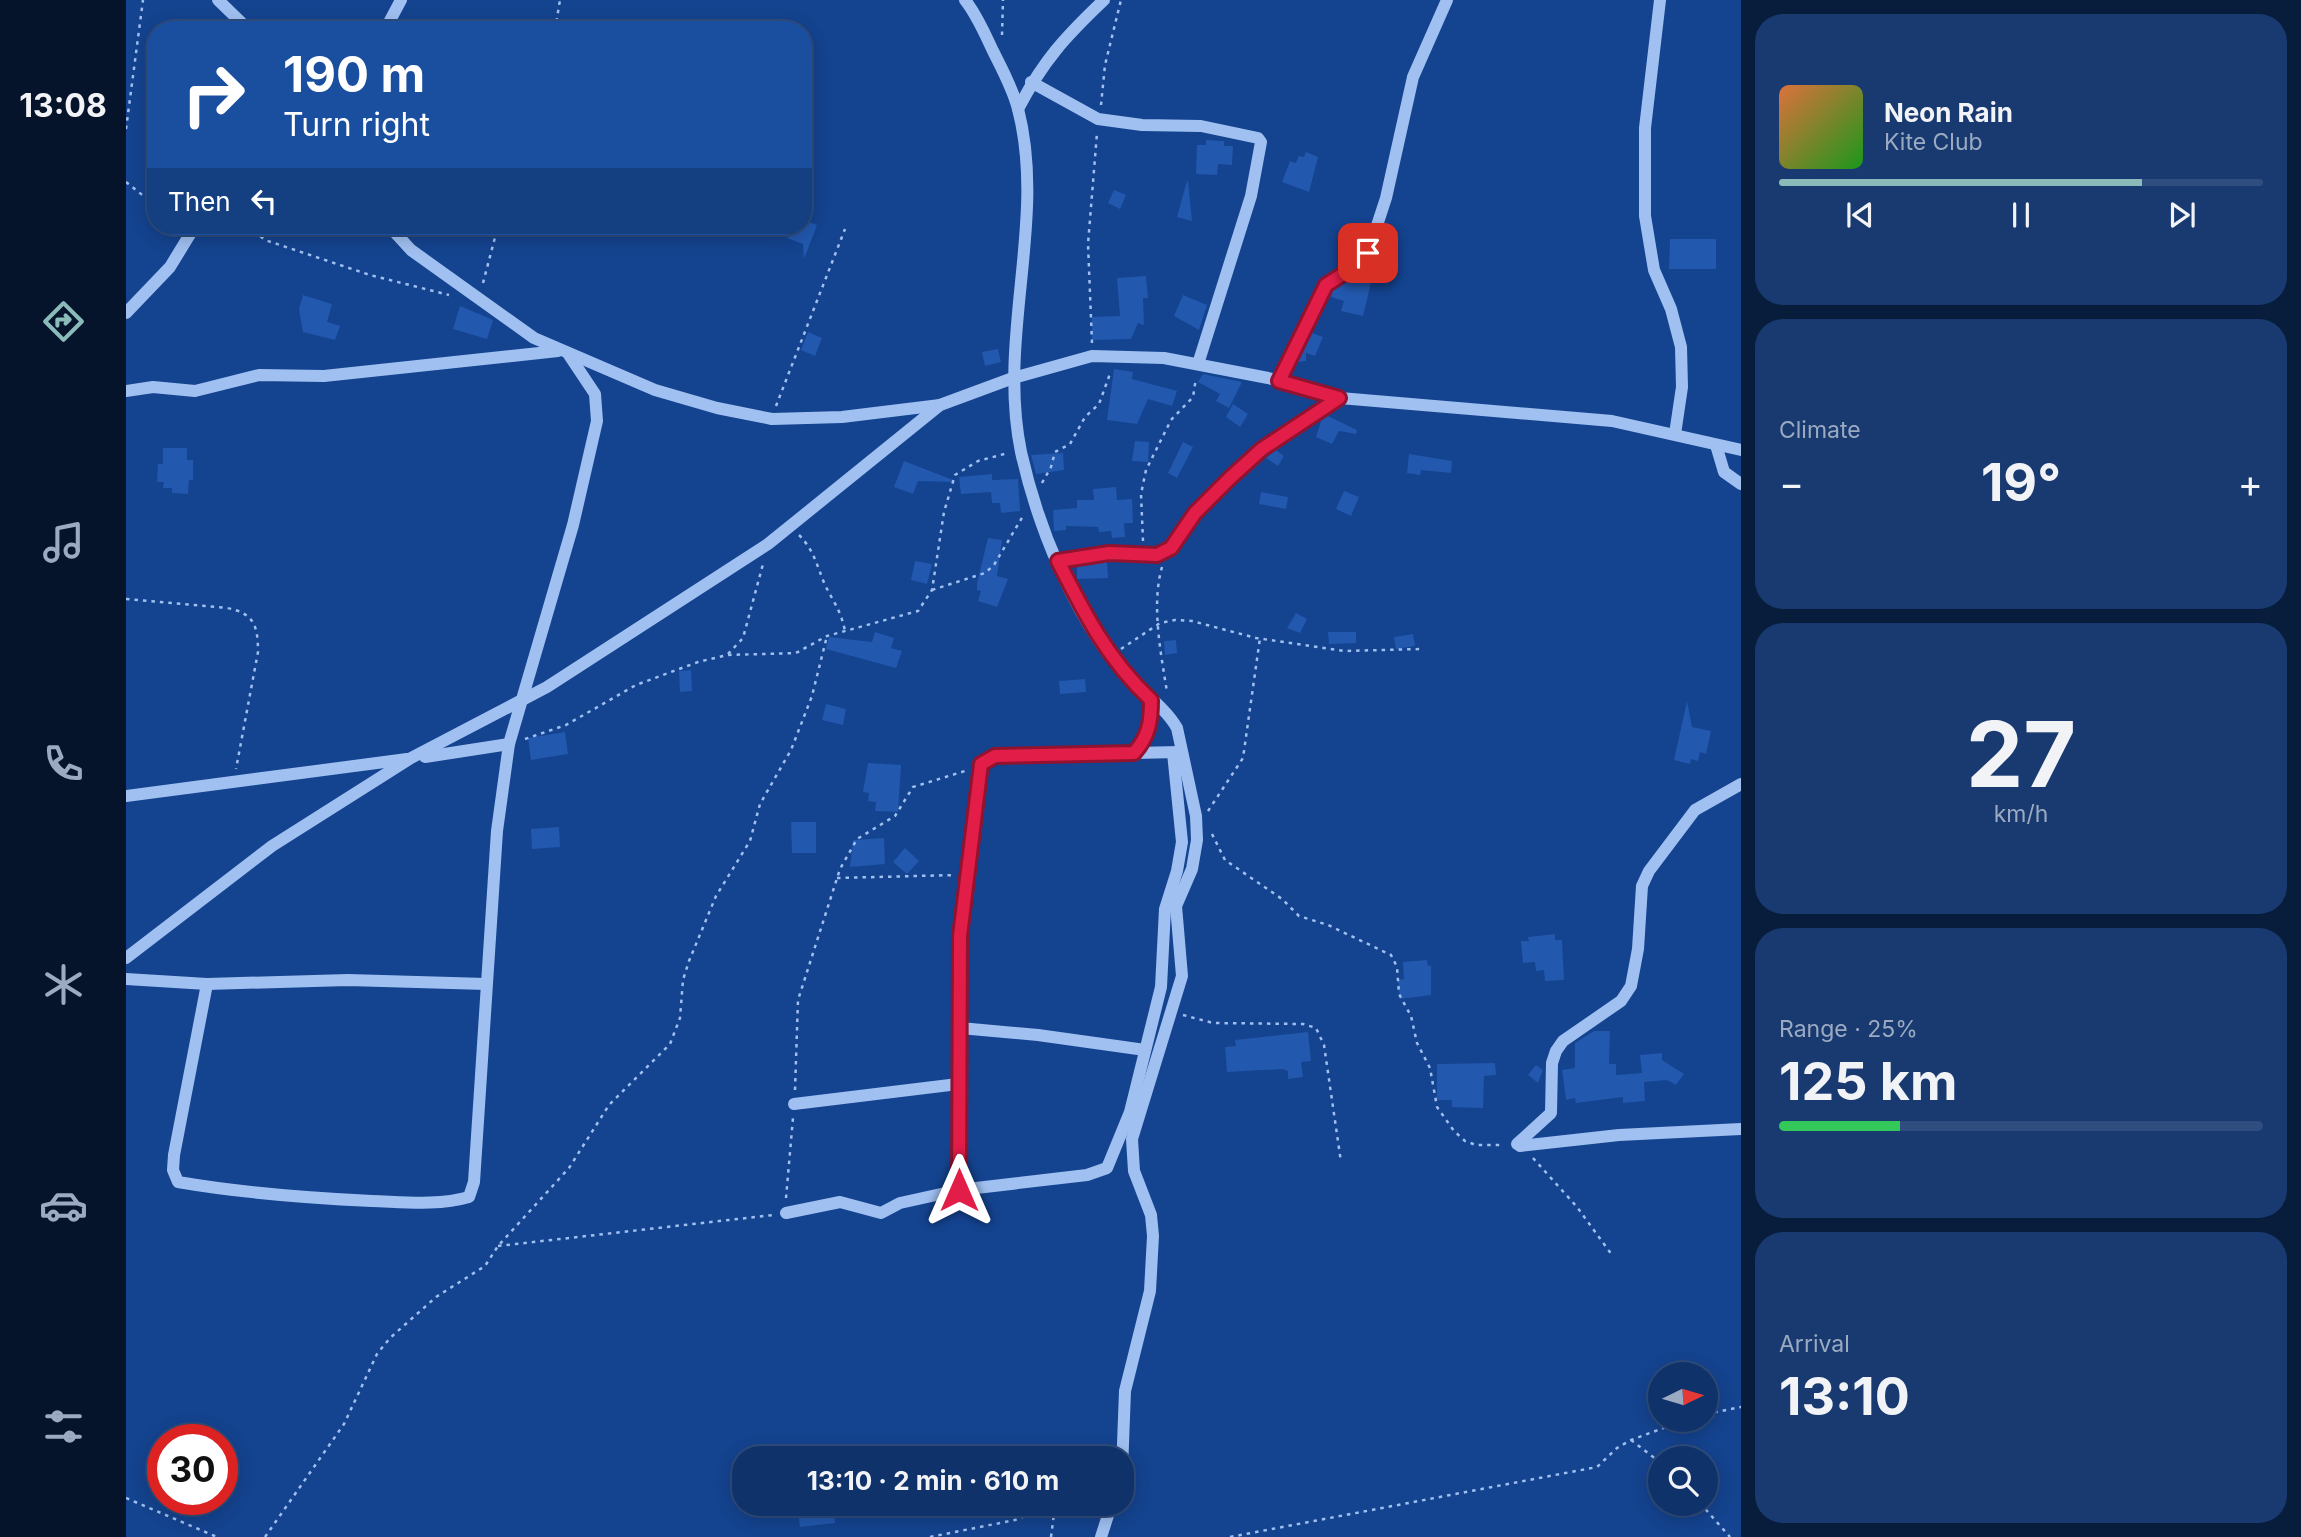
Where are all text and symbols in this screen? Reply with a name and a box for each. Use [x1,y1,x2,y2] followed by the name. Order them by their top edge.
[283,45,425,104] text: 190 m
[168,49,259,140] icon: right
[19,86,107,125] text: 13:08
[1884,97,2013,128] text: Neon Rain
[283,105,430,144] text: Turn right
[1884,128,1983,156] text: Kite Club
[245,182,283,220] icon: left
[168,186,231,217] text: Then
[1841,196,1879,234] icon: previous
[2002,196,2040,234] icon: pause
[2163,196,2201,234] icon: next
[1338,223,1398,283] pin
[1349,234,1387,272] icon: arrive
[39,297,88,346] icon: directions
[1779,416,1861,444] text: Climate
[1981,451,2061,514] text: 19°
[1779,460,1804,506] text: −
[2238,460,2263,506] text: +
[39,518,88,567] icon: music
[1966,699,2076,809] text: 27
[39,739,88,788] icon: phone
[1994,800,2048,828] text: km/h
[39,960,88,1009] icon: climate
[1779,1015,1918,1043] text: Range · 25%
[1779,1050,1957,1113] text: 125 km
[922,1153,996,1227] position arrow
[39,1181,88,1230] icon: car
[1779,1330,1850,1358] text: Arrival
[1648,1362,1718,1432] north arrow
[1648,1362,1718,1516] map controls
[1779,1365,1910,1428] text: 13:10
[39,1402,88,1451] icon: filters
[147,1424,238,1515] speed limit sign: 30
[1648,1446,1718,1516] button: search
[807,1465,1059,1496] text: 13:10 · 2 min · 610 m

